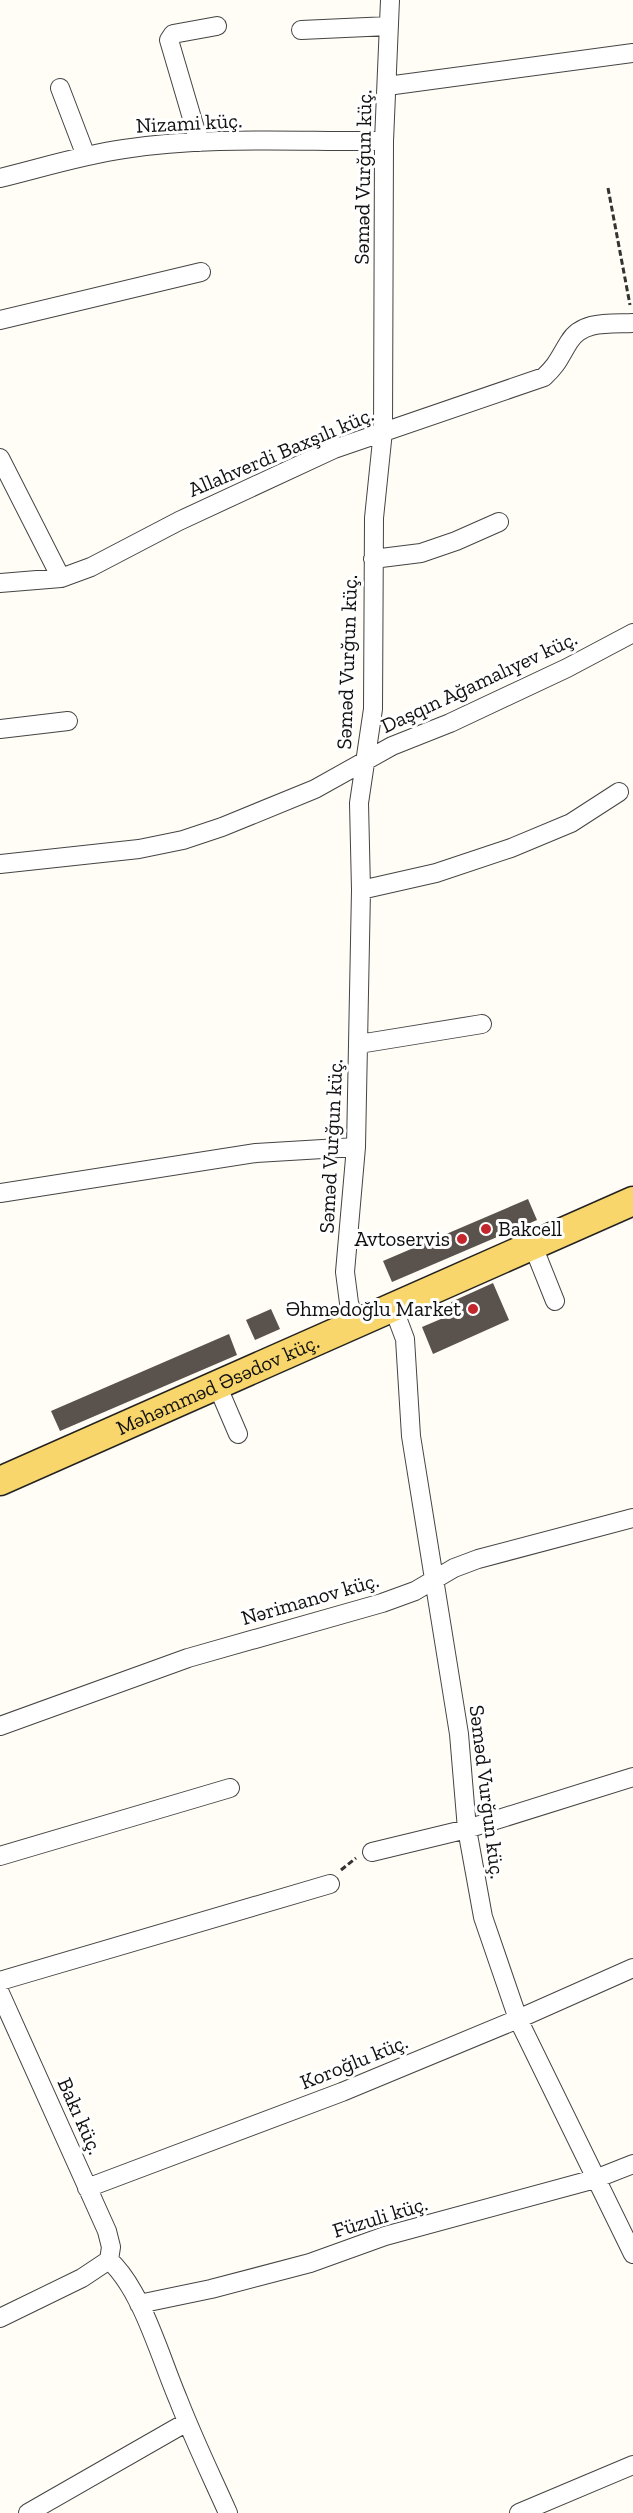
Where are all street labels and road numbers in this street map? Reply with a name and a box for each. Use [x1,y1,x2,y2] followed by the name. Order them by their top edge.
[348,89,377,265] street label: Səməd Vurğun küç.
[135,107,243,138] street label: Nizami küç.
[184,401,377,502] street label: Allahverdi Baxşılı küç.
[331,574,362,750] street label: Səməd Vurğun küç.
[377,625,581,738] street label: Daşqın Ağamalıyev küç.
[313,1058,348,1234] street label: Səməd Vurğun küç.
[112,1328,323,1440] street label: Məhəmməd Əsədov küç.
[238,1567,382,1630] street label: Nərimanov küç.
[464,1704,511,1880] street label: Səməd Vurğun küç.
[296,2029,411,2094] street label: Koroğlu küç.
[53,2074,108,2158] street label: Bakı küç.
[329,2190,430,2243] street label: Füzuli küç.

